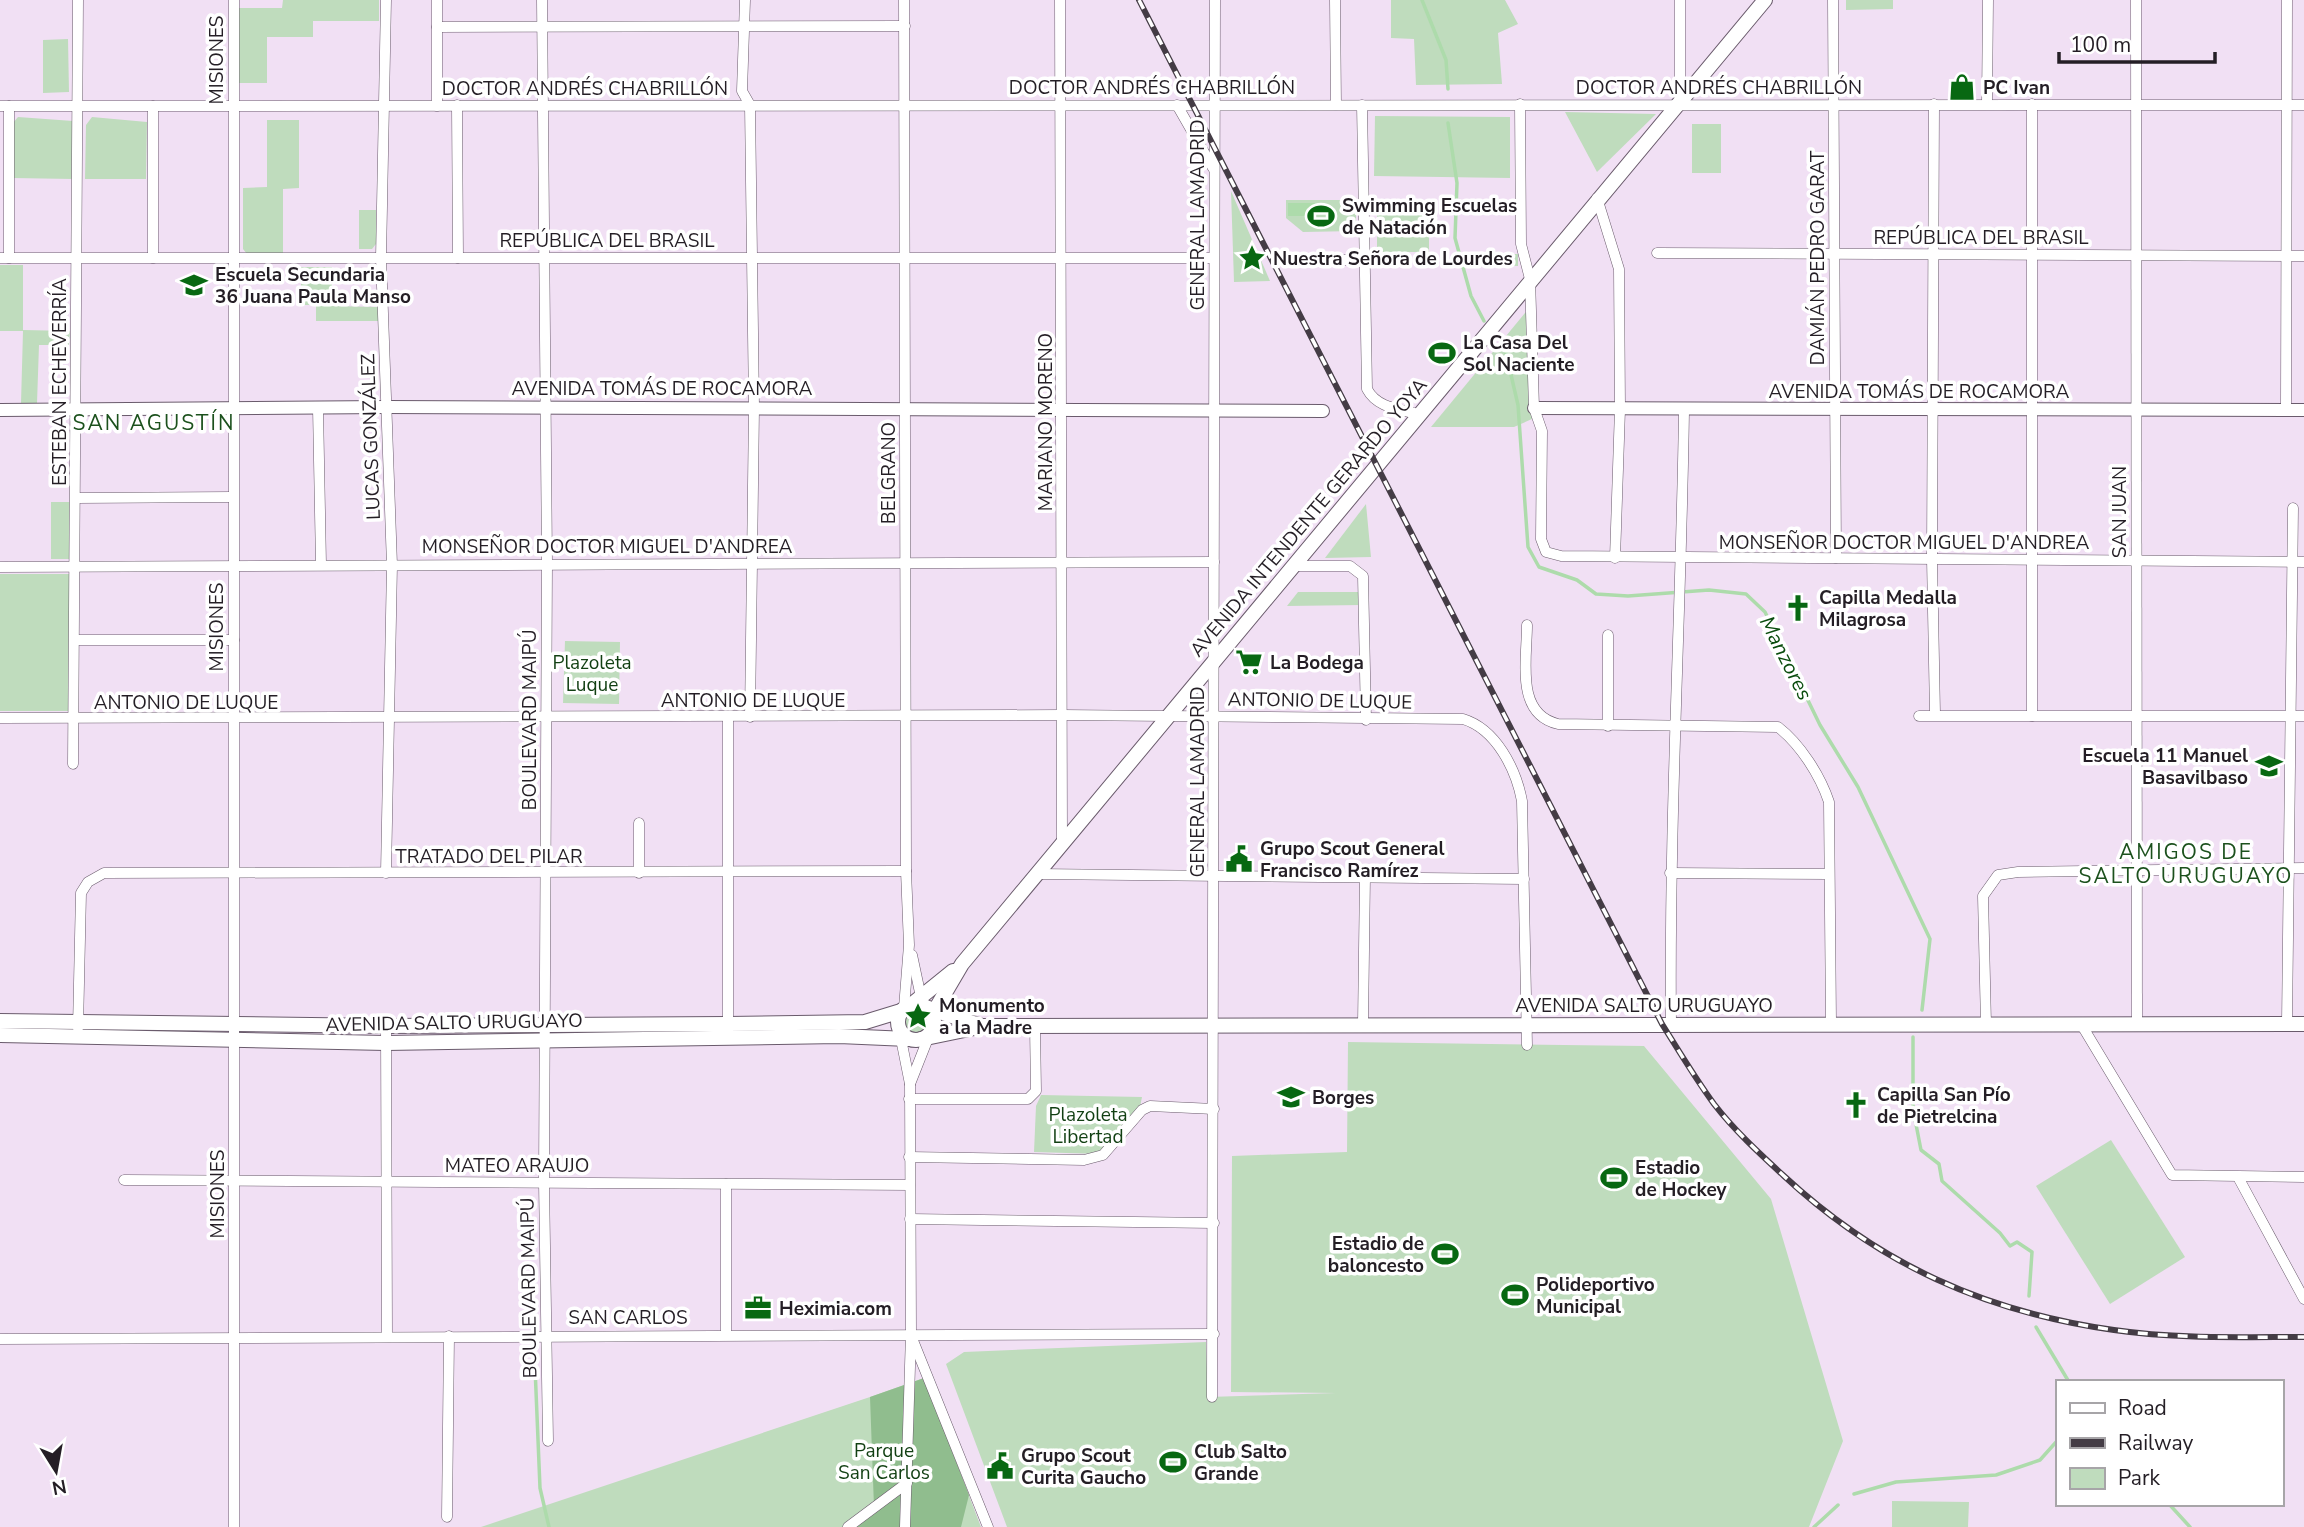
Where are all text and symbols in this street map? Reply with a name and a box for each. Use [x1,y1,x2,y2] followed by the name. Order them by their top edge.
[204,16,230,104] street label: MISIONES
[2059,21,2215,65] scale bar
[2070,31,2131,59] text: 100 m
[1947,72,1977,102] shop icon: PC Ivan
[1009,75,1295,101] street label: DOCTOR ANDRÉS CHABRILLÓN
[1576,75,1862,101] street label: DOCTOR ANDRÉS CHABRILLÓN
[1983,75,2050,101] place label: PC Ivan
[442,76,728,102] street label: DOCTOR ANDRÉS CHABRILLÓN
[1185,119,1211,311] street label: GENERAL LAMADRID
[1805,150,1831,365] street label: DAMIÁN PEDRO GARAT
[1342,193,1517,241] place label: Swimming Escuelas de Natación
[1306,201,1336,231] sports icon: Swimming Escuelas de Natación
[1873,225,2089,251] street label: REPÚBLICA DEL BRASIL
[499,228,715,254] street label: REPÚBLICA DEL BRASIL
[1237,243,1267,273] place icon: Nuestra Señora de Lourdes
[1273,246,1513,272] place label: Nuestra Señora de Lourdes
[215,262,411,310] place label: Escuela Secundaria 36 Juana Paula Manso
[179,270,209,300] school or university icon: Escuela Secundaria 36 Juana Paula Manso
[47,278,73,486] street label: ESTEBAN ECHEVERRÍA
[1463,330,1574,378] place label: La Casa Del Sol Naciente
[1033,333,1059,511] street label: MARIANO MORENO
[1427,338,1457,368] sports icon: La Casa Del Sol Naciente
[355,353,387,521] street label: LUCAS GONZÁLEZ
[1184,373,1433,662] street label: AVENIDA INTENDENTE GERARDO YOYA
[512,376,813,402] street label: AVENIDA TOMÁS DE ROCAMORA
[1769,379,2070,405] street label: AVENIDA TOMÁS DE ROCAMORA
[73,409,235,437] district label: SAN AGUSTÍN
[876,422,902,524] street label: BELGRANO
[2107,466,2133,558] street label: SAN JUAN
[1719,530,2089,556] street label: MONSEÑOR DOCTOR MIGUEL D'ANDREA
[422,534,792,560] street label: MONSEÑOR DOCTOR MIGUEL D'ANDREA
[204,583,230,671] street label: MISIONES
[1819,585,1957,633] place label: Capilla Medalla Milagrosa
[1783,593,1813,623] church icon: Capilla Medalla Milagrosa
[1753,611,1819,705] water label: Manzores
[517,630,543,810] street label: BOULEVARD MAIPÚ
[1234,647,1264,677] supermarket icon: La Bodega
[552,650,632,698] park label: Plazoleta Luque
[1270,650,1364,676] place label: La Bodega
[1185,686,1211,878] street label: GENERAL LAMADRID
[1227,686,1413,716] street label: ANTONIO DE LUQUE
[661,688,845,714] street label: ANTONIO DE LUQUE
[94,690,278,716] street label: ANTONIO DE LUQUE
[2082,743,2248,791] place label: Escuela 11 Manuel Basavilbaso
[2254,751,2284,781] school or university icon: Escuela 11 Manuel Basavilbaso
[1260,836,1445,884] place label: Grupo Scout General Francisco Ramírez
[2079,838,2293,890] district label: AMIGOS DE SALTO URUGUAYO
[395,844,583,870] street label: TRATADO DEL PILAR
[1224,844,1254,874] public building icon: Grupo Scout General Francisco Ramírez
[939,993,1045,1041] place label: Monumento a la Madre
[1515,993,1773,1019] street label: AVENIDA SALTO URUGUAYO
[903,1001,933,1031] place icon: Monumento a la Madre
[325,1008,583,1038] street label: AVENIDA SALTO URUGUAYO
[1276,1082,1306,1112] school or university icon: Borges
[1877,1082,2011,1130] place label: Capilla San Pío de Pietrelcina
[1312,1085,1374,1111] place label: Borges
[1841,1090,1871,1120] church icon: Capilla San Pío de Pietrelcina
[1048,1102,1128,1150] park label: Plazoleta Libertad
[205,1150,231,1238] street label: MISIONES
[445,1153,589,1179] street label: MATEO ARAUJO
[1635,1155,1728,1203] place label: Estadio de Hockey
[1599,1163,1629,1193] sports icon: Estadio de Hockey
[514,1197,544,1379] street label: BOULEVARD MAIPÚ
[1328,1231,1424,1279] place label: Estadio de baloncesto
[1430,1239,1460,1269] sports icon: Estadio de baloncesto
[1536,1272,1655,1320] place label: Polideportivo Municipal
[1500,1280,1530,1310] sports icon: Polideportivo Municipal
[743,1293,773,1323] office icon: Heximia.com
[779,1296,892,1322] place label: Heximia.com
[568,1305,688,1331] street label: SAN CARLOS
[2056,1380,2283,1506] legend
[2118,1394,2167,1422] text: Road
[2118,1429,2193,1457] text: Railway
[21,1436,91,1506] north arrow
[838,1438,930,1486] park label: Parque San Carlos
[1194,1439,1287,1487] place label: Club Salto Grande
[1021,1443,1146,1491] place label: Grupo Scout Curita Gaucho
[1158,1447,1188,1477] sports icon: Club Salto Grande
[985,1451,1015,1481] public building icon: Grupo Scout Curita Gaucho
[2118,1464,2160,1492] text: Park
[50,1473,69,1501] text: N

